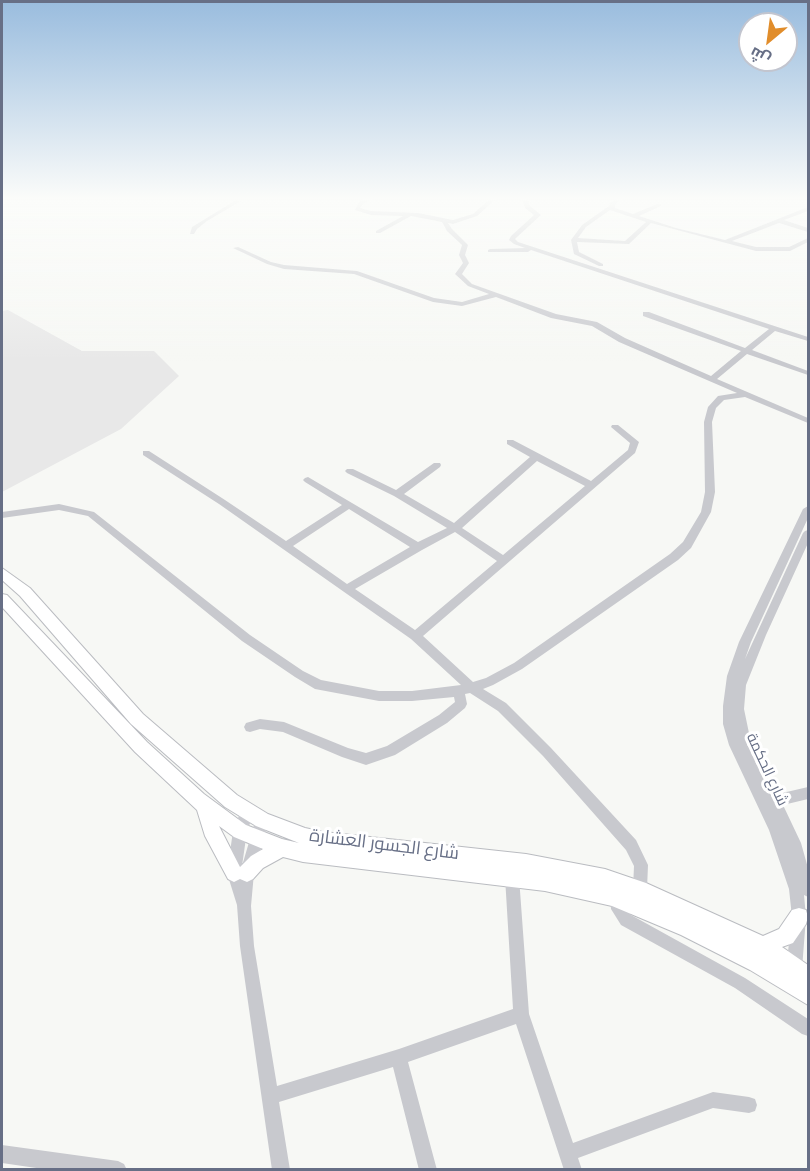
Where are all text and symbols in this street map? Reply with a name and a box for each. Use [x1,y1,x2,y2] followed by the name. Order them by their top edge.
[738,12,798,72] north arrow
[746,41,775,71] text: ش
[741,731,791,809] street label: شارع الحكمة
[308,826,460,866] street label: شارع الجسور العشارة

